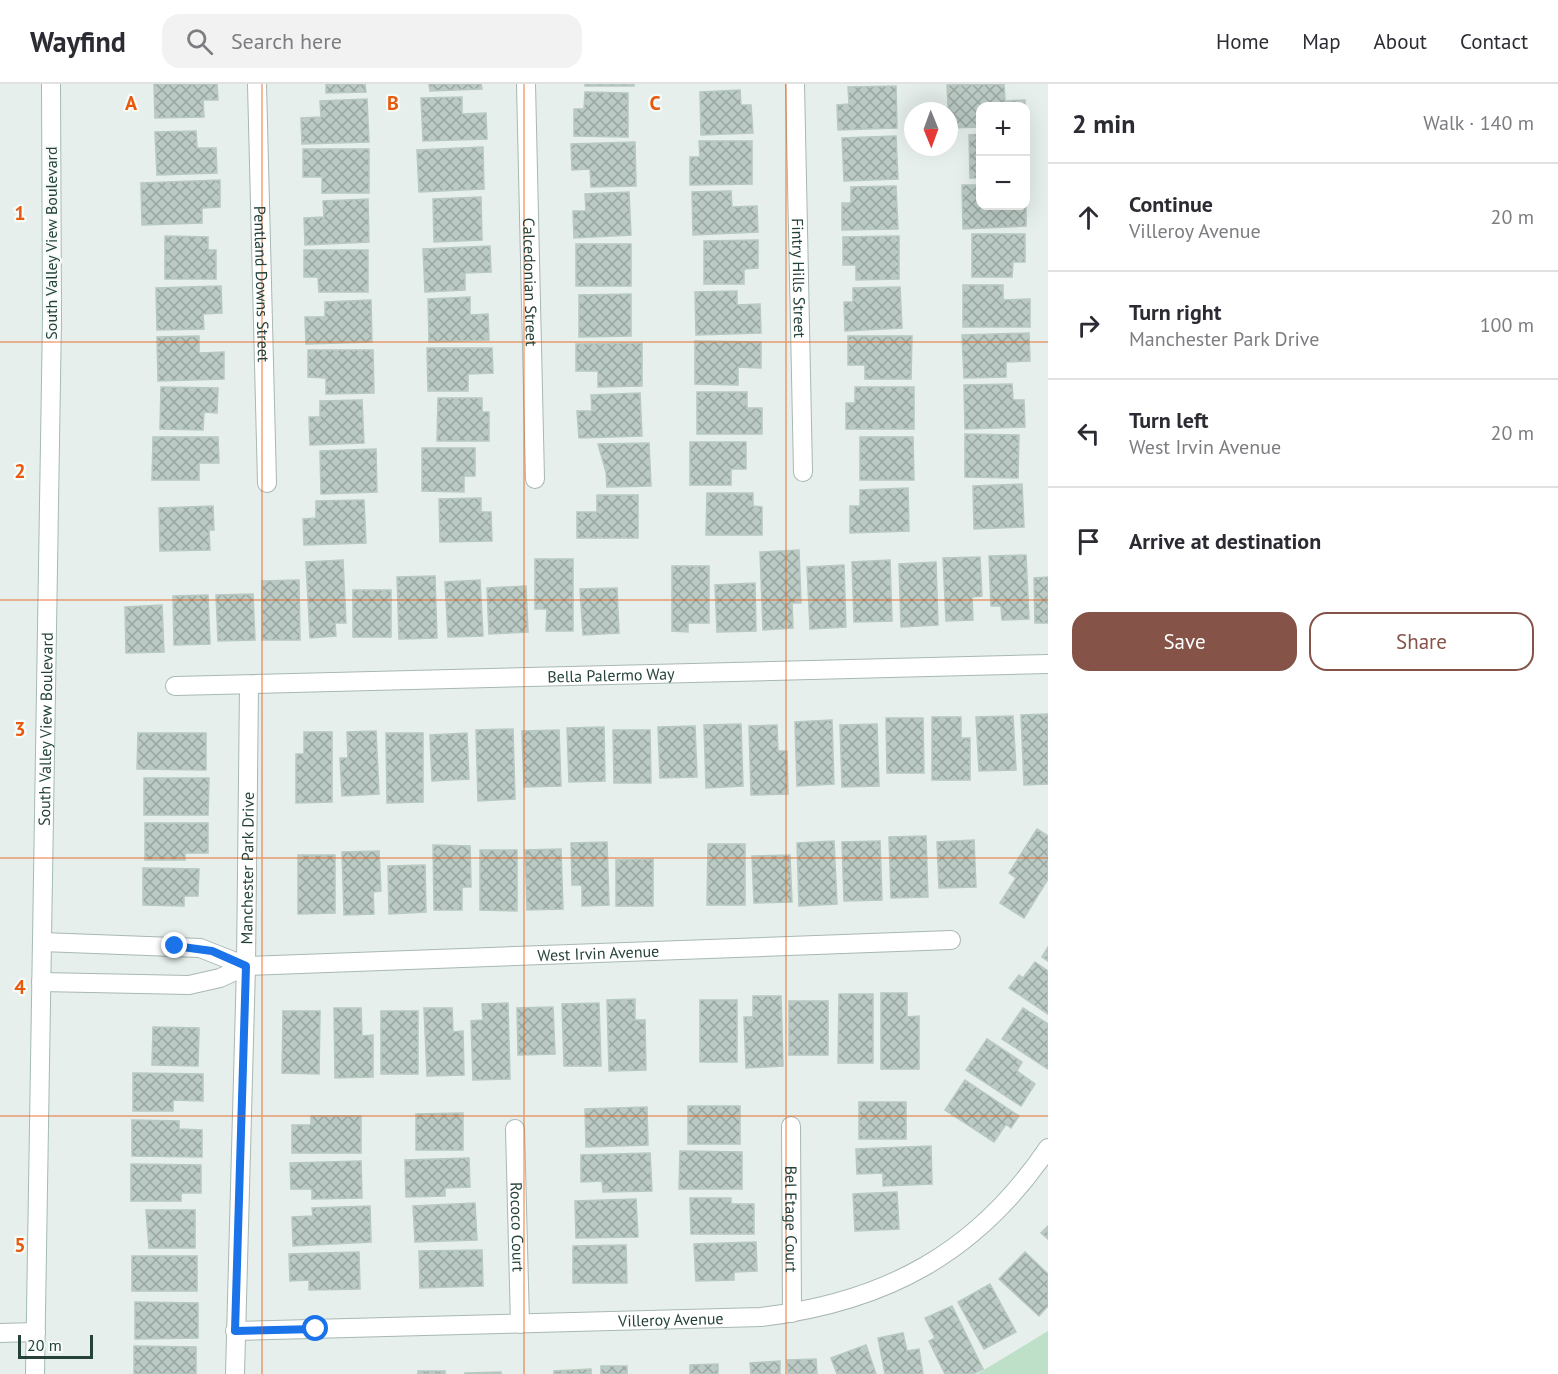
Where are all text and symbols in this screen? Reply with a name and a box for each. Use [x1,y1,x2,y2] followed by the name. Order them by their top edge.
[162,14,582,68] search box
[30,23,126,60] text: Wayfind
[183,25,216,58] icon: search
[231,27,342,55] text: Search here
[1216,28,1269,55] text: Home
[1302,28,1341,55] text: Map
[1374,28,1427,55] text: About
[1460,28,1528,55] text: Contact
[125,90,138,116] text: A
[387,90,399,116] text: B
[649,90,661,116] text: C
[904,102,958,156] north arrow
[976,102,1030,210] map controls
[976,102,1030,156] button: +
[1072,107,1135,140] text: 2 min
[1423,110,1534,136] text: Walk · 140 m
[41,146,61,340] street label: South Valley View Boulevard
[976,156,1030,210] button: −
[1129,190,1213,218] text: Continue
[14,200,26,226] text: 1
[1072,201,1105,234] icon: ahead
[1491,204,1534,230] text: 20 m
[250,206,274,363] street label: Pentland Downs Street
[519,217,542,347] street label: Calcedonian Street
[788,218,810,339] street label: Fintry Hills Street
[1129,218,1261,244] text: Villeroy Avenue
[1129,298,1221,326] text: Turn right
[1072,309,1105,342] icon: right
[1480,312,1534,338] text: 100 m
[1129,326,1319,352] text: Manchester Park Drive
[1129,406,1209,434] text: Turn left
[1072,417,1105,450] icon: left
[1491,420,1534,446] text: 20 m
[1129,434,1281,460] text: West Irvin Avenue
[14,458,26,484] text: 2
[1072,525,1105,558] icon: arrive
[1129,527,1321,555] text: Arrive at destination
[1072,612,1297,671] button: Save
[1309,612,1534,671] button: Share
[34,632,57,826] street label: South Valley View Boulevard
[547,663,675,687] street label: Bella Palermo Way
[14,716,26,742] text: 3
[236,792,258,945] street label: Manchester Park Drive
[161,932,187,958] route end
[537,941,660,965] street label: West Irvin Avenue
[14,974,26,1000] text: 4
[781,1166,802,1273] street label: Bel Etage Court
[506,1182,529,1273] street label: Rococo Court
[14,1232,26,1258] text: 5
[617,1308,724,1331] street label: Villeroy Avenue
[302,1315,328,1341] route start
[18,1332,93,1360] scale bar
[27,1335,62,1355] text: 20 m

